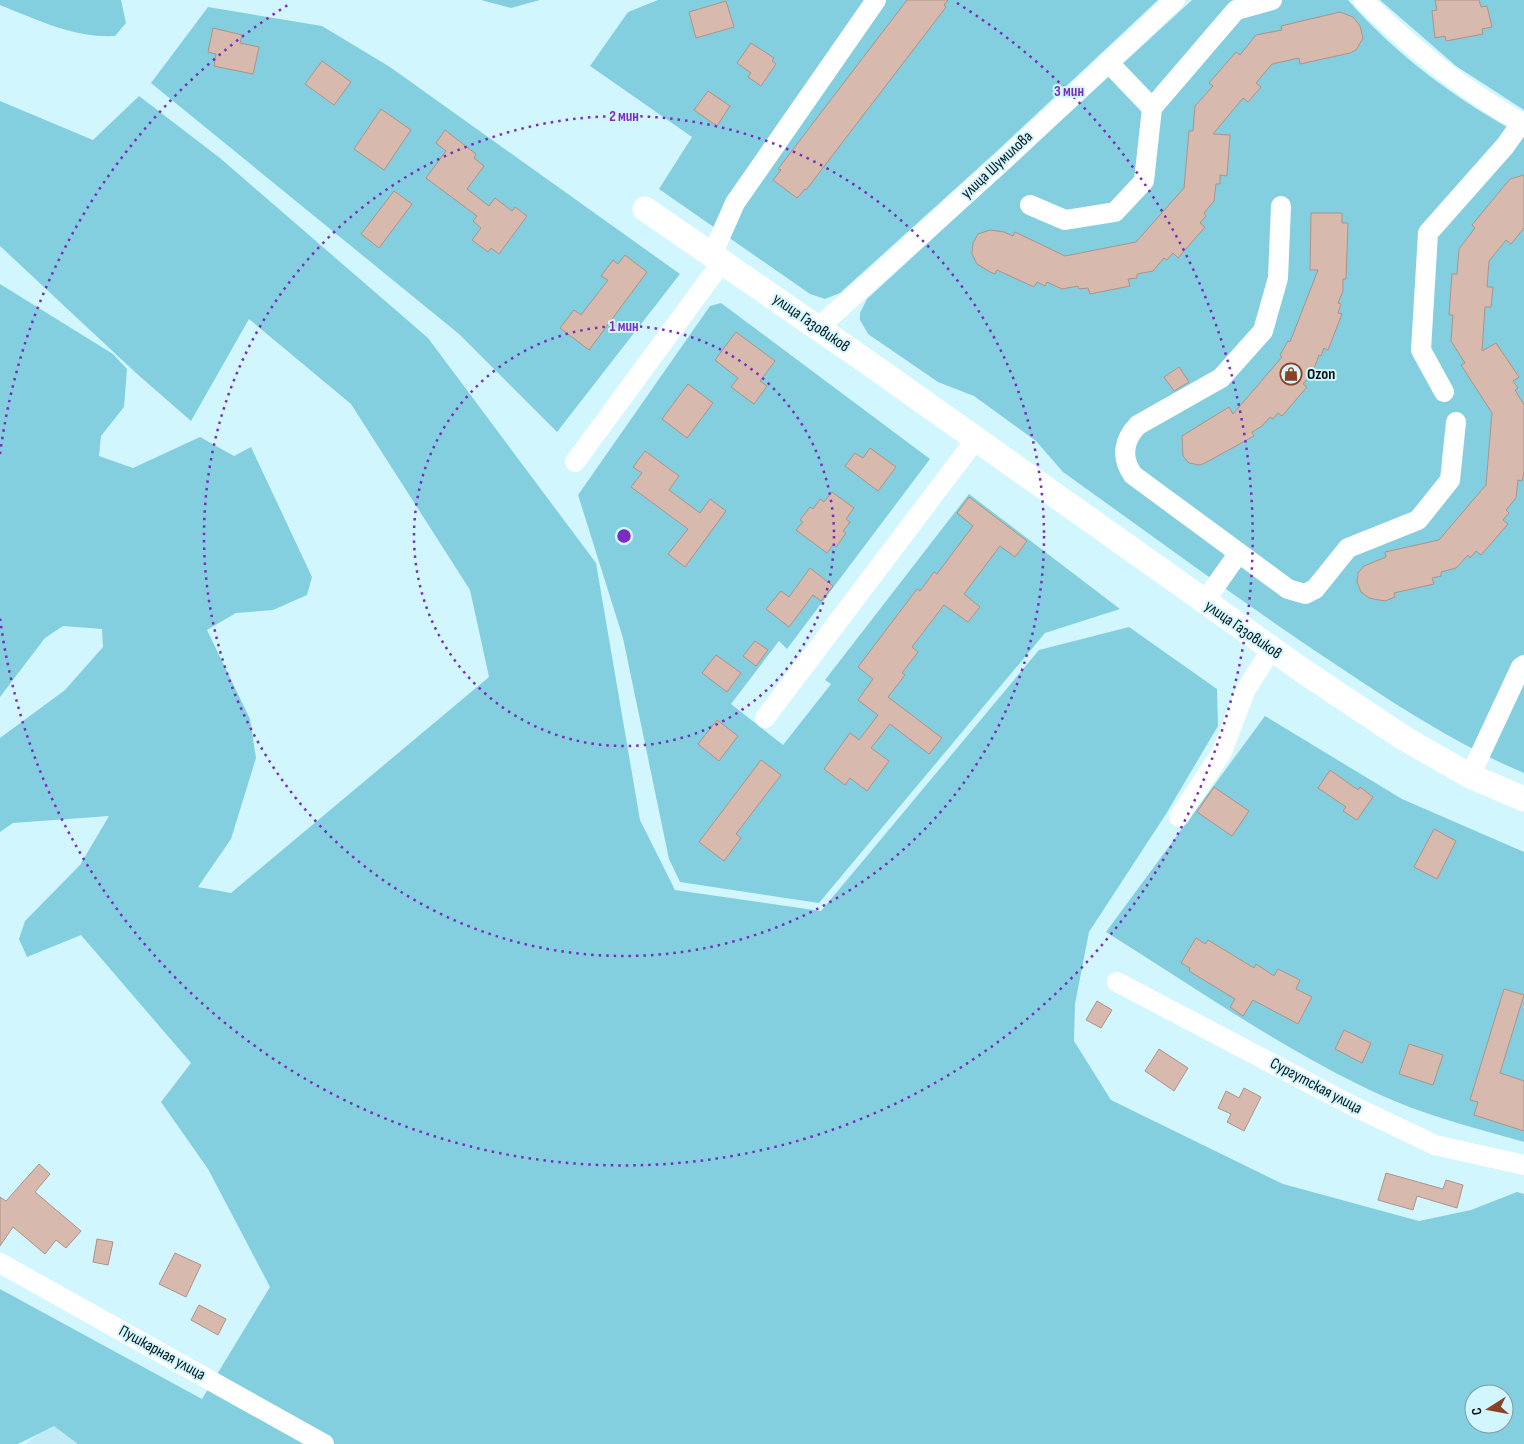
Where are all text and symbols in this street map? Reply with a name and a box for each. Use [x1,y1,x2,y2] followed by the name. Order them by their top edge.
[1054,82,1084,101] text: 3 мин
[609,107,639,126] text: 2 мин
[957,127,1037,203] street label: улица Шумилова
[769,290,853,356] street label: улица Газовиков
[609,317,639,336] text: 1 мин
[1279,362,1303,386] shop icon: Ozon
[1307,365,1335,384] place label: Ozon
[615,527,633,545] centre of rings
[1201,597,1285,663] street label: улица Газовиков
[1267,1054,1365,1118] street label: Сургутская улица
[115,1321,209,1385] street label: Пушкарная улица
[1464,1384,1514,1434] north arrow
[1468,1406,1486,1417] text: С

